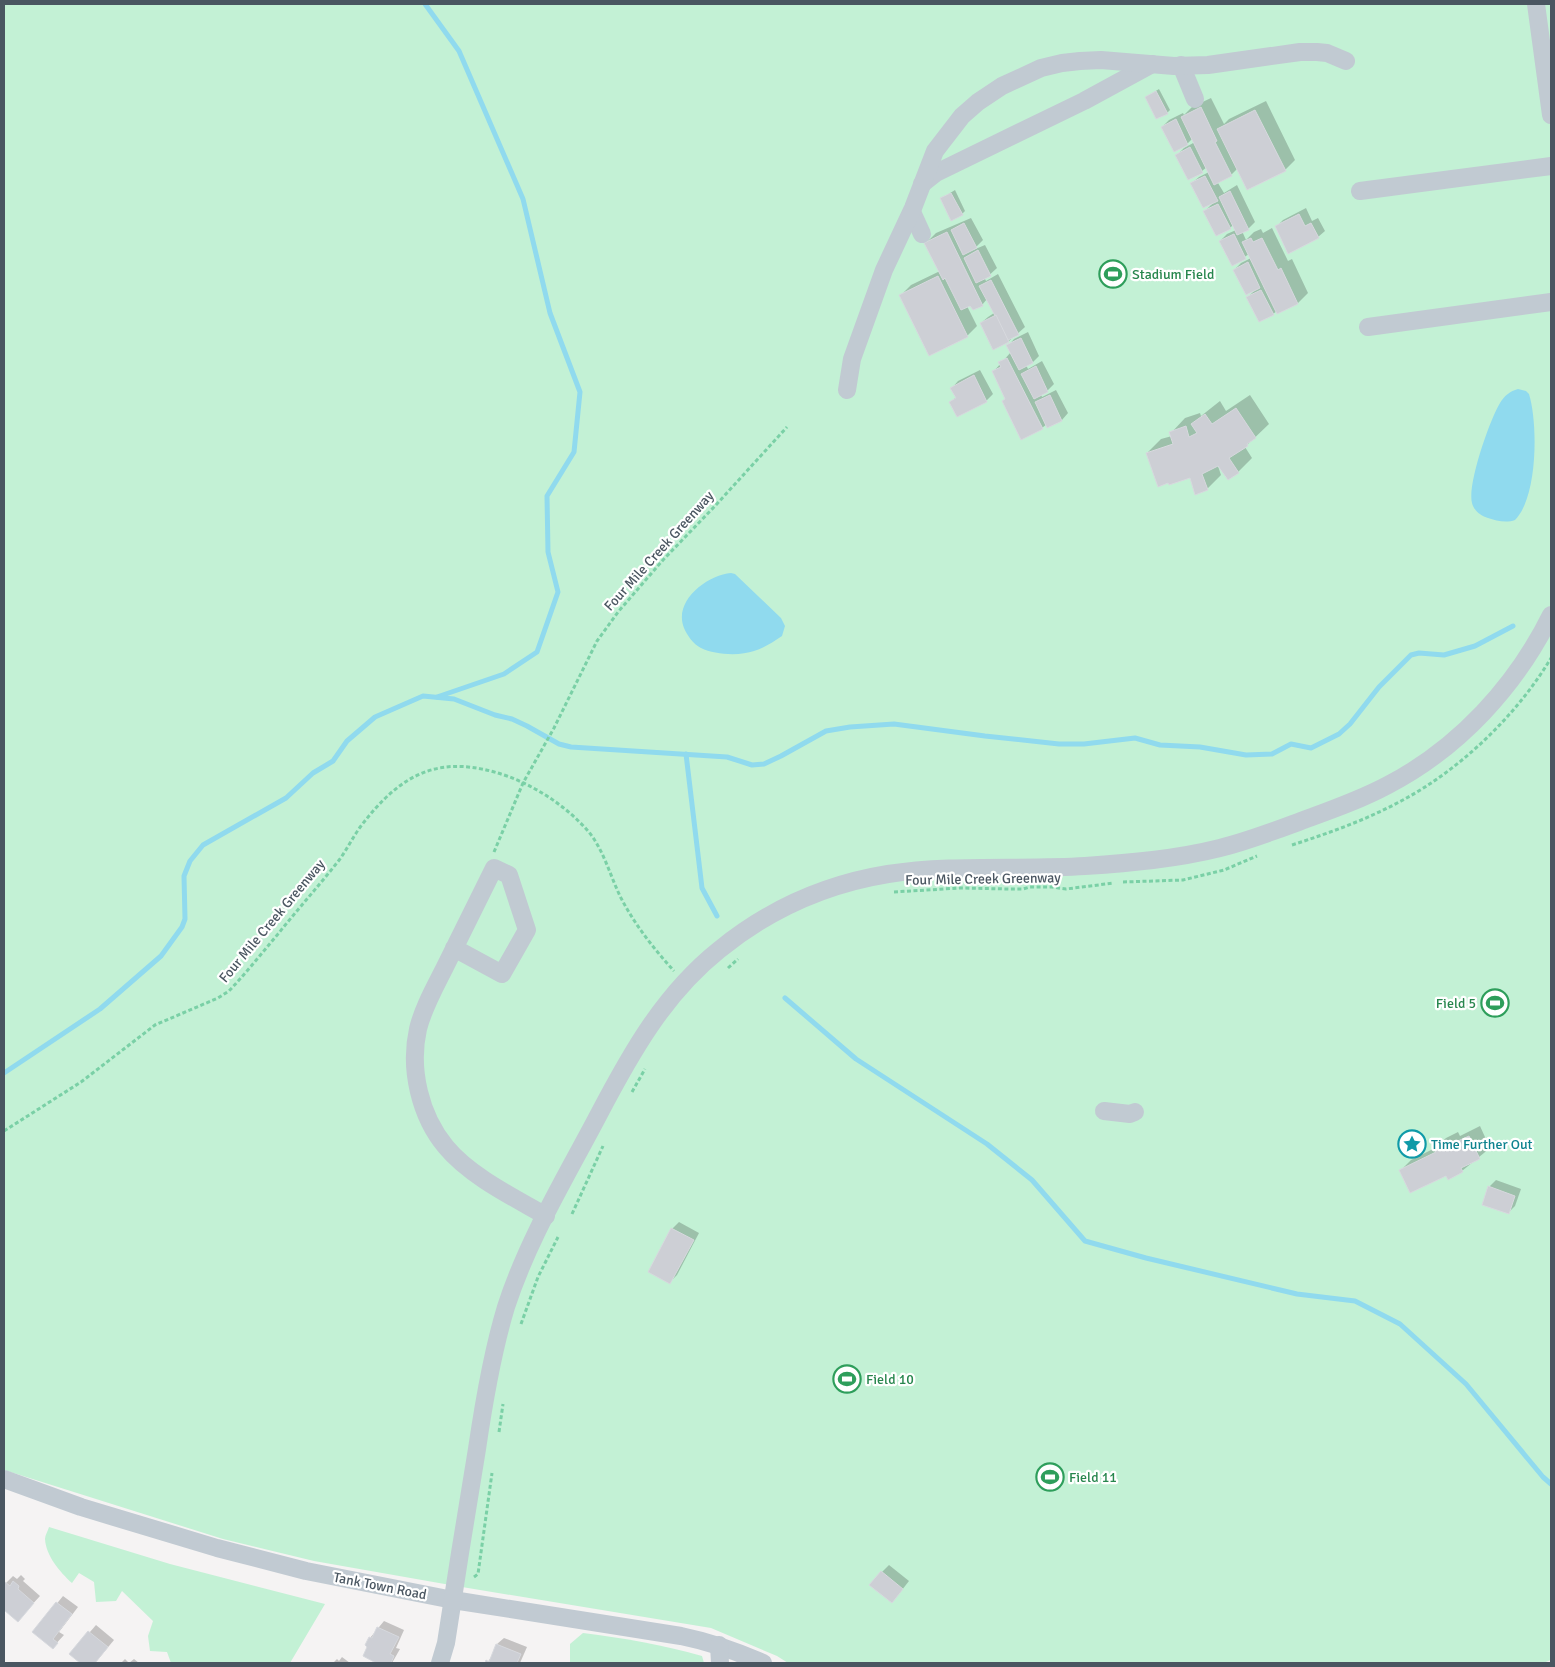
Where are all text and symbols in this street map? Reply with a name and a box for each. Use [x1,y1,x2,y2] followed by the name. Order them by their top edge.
[1098,259,1128,289] sports icon: Stadium Field
[1132,266,1214,283] place label: Stadium Field
[601,487,718,614] street label: Four Mile Creek Greenway
[216,856,329,986] street label: Four Mile Creek Greenway
[905,869,1061,889] street label: Four Mile Creek Greenway
[1480,988,1510,1018] sports icon: Field 5
[1436,995,1476,1012] place label: Field 5
[1397,1129,1427,1159] place icon: Time Further Out
[1431,1136,1533,1153] place label: Time Further Out
[832,1364,862,1394] sports icon: Field 10
[866,1371,914,1388] place label: Field 10
[1035,1462,1065,1492] sports icon: Field 11
[1069,1469,1117,1486] place label: Field 11
[332,1569,428,1603] street label: Tank Town Road

